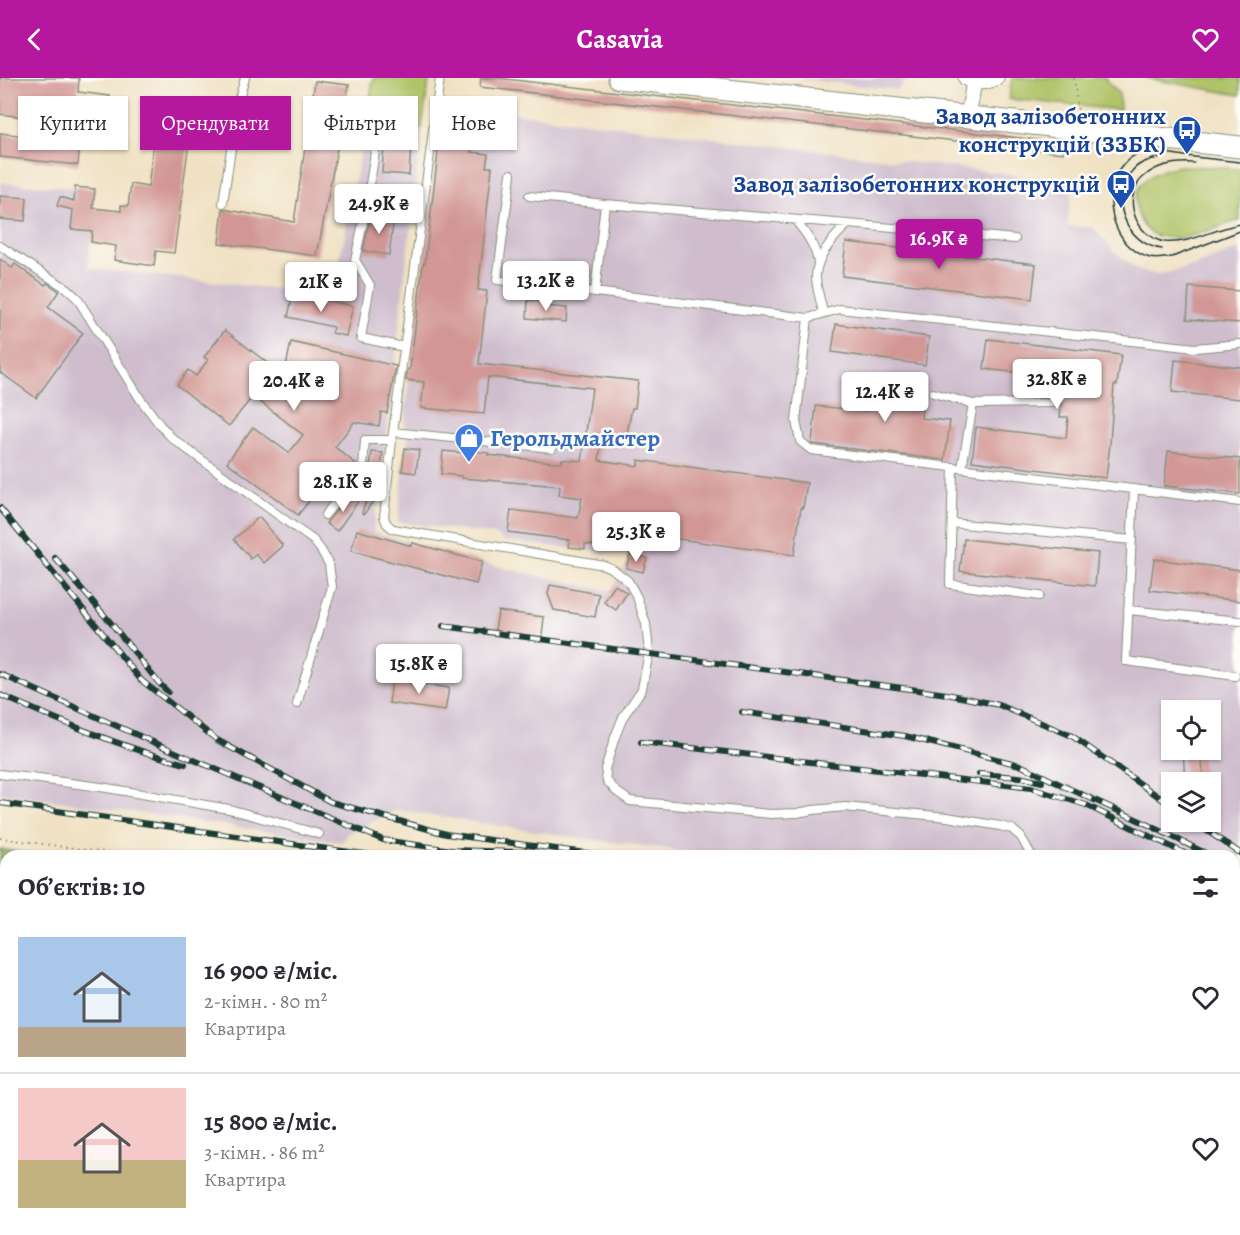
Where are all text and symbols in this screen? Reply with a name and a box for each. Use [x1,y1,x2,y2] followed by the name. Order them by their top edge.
[577,21,663,57] text: Casavia
[18,23,51,56] icon: back
[1189,23,1222,56] icon: heart
[18,96,128,150] chip: Купити
[140,96,291,150] chip: Орендувати
[303,96,418,150] chip: Фільтри
[430,96,517,150] chip: Нове
[935,100,1166,160] place label: Завод залізобетонних конструкцій (ЗЗБК)
[1171,114,1203,156] bus stop icon: Завод залізобетонних конструкцій (ЗЗБК)
[733,168,1100,200] place label: Завод залізобетонних конструкцій
[1105,168,1137,210] bus stop icon: Завод залізобетонних конструкцій
[324,184,434,235] pin: 24.9K ₴
[348,190,410,217] text: 24.9K ₴
[884,219,994,270] pin: 16.9K ₴
[910,225,968,252] text: 16.9K ₴
[491,261,601,312] pin: 13.2K ₴
[279,262,363,313] pin: 21K ₴
[517,267,575,294] text: 13.2K ₴
[299,268,343,295] text: 21K ₴
[1002,359,1112,410] pin: 32.8K ₴
[239,361,349,412] pin: 20.4K ₴
[1027,365,1087,392] text: 32.8K ₴
[263,367,325,394] text: 20.4K ₴
[830,372,940,423] pin: 12.4K ₴
[855,378,915,405] text: 12.4K ₴
[453,422,485,464] shop icon: Герольдмайстер
[490,422,660,454] place label: Герольдмайстер
[288,462,398,513] pin: 28.1K ₴
[313,468,373,495] text: 28.1K ₴
[581,512,691,563] pin: 25.3K ₴
[606,518,666,545] text: 25.3K ₴
[364,644,474,695] pin: 15.8K ₴
[390,650,448,677] text: 15.8K ₴
[1161,700,1221,832] map controls
[1161,700,1221,760] button: locate
[1161,772,1221,832] button: layers
[18,869,145,904] text: Об’єктів: 10
[1189,870,1222,903] icon: filters
[204,953,338,988] text: 16 900 ₴/міс.
[66,961,138,1033] icon: home
[1189,981,1222,1014] icon: heart
[204,988,327,1015] text: 2-кімн. · 80 m²
[204,1015,286,1042] text: Квартира
[204,1104,338,1139] text: 15 800 ₴/міс.
[66,1112,138,1184] icon: home
[1189,1132,1222,1165] icon: heart
[204,1139,325,1166] text: 3-кімн. · 86 m²
[204,1166,286,1193] text: Квартира

